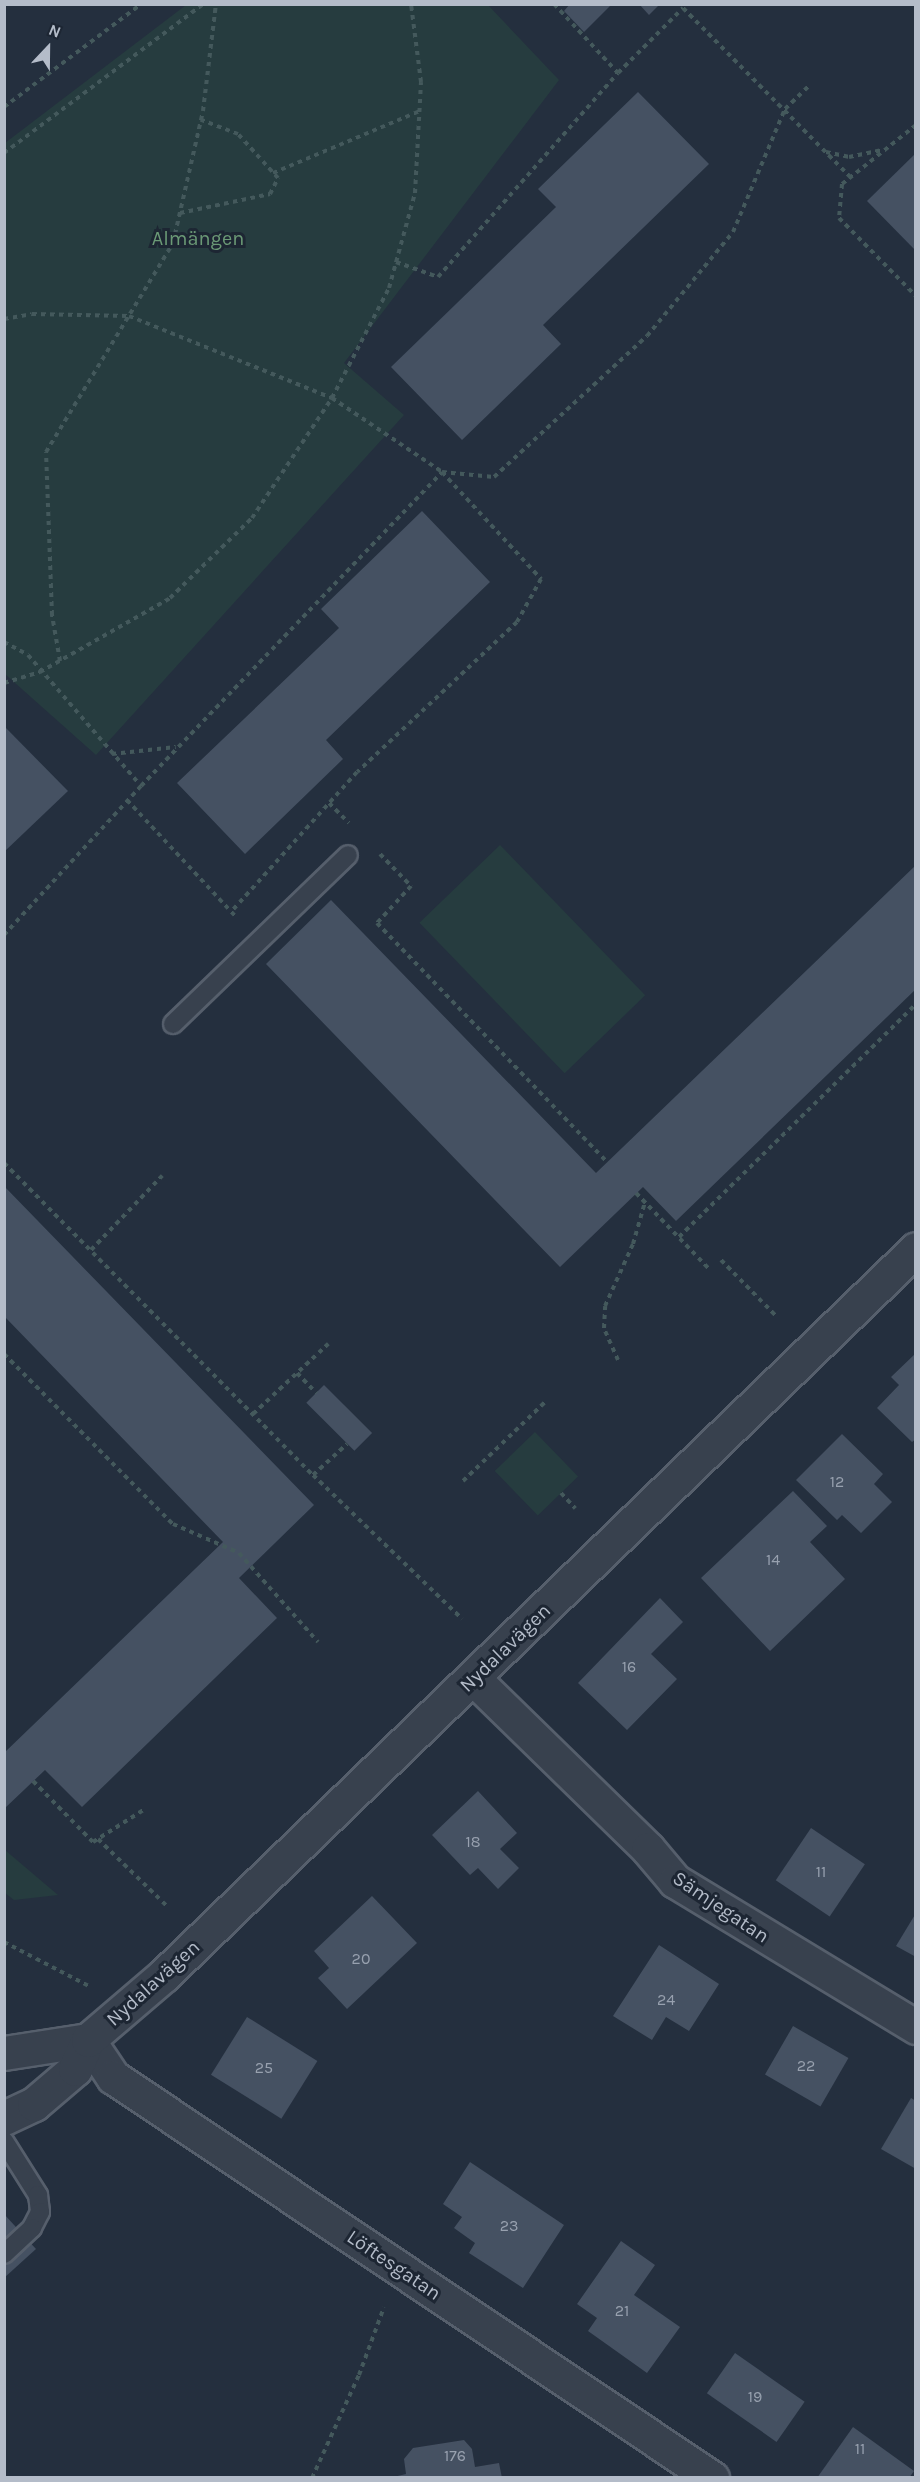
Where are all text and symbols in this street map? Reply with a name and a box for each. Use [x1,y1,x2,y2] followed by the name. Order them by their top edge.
[18,18,78,78] north arrow
[46,20,64,42] text: N
[152,226,244,250] park label: Almängen
[830,1472,844,1492] house number: 12
[766,1550,780,1570] house number: 14
[455,1599,555,1697] street label: Nydalavägen
[622,1657,636,1677] house number: 16
[465,1832,481,1852] house number: 18
[816,1862,826,1882] house number: 11
[668,1866,774,1948] street label: Sämjegatan
[101,1935,205,2031] street label: Nydalavägen
[352,1949,370,1969] house number: 20
[657,1990,675,2010] house number: 24
[797,2056,815,2076] house number: 22
[255,2058,273,2078] house number: 25
[500,2216,518,2236] house number: 23
[342,2225,446,2305] street label: Löftesgatan
[615,2301,629,2321] house number: 21
[748,2387,762,2407] house number: 19
[855,2439,865,2459] house number: 11
[444,2446,466,2466] house number: 176

